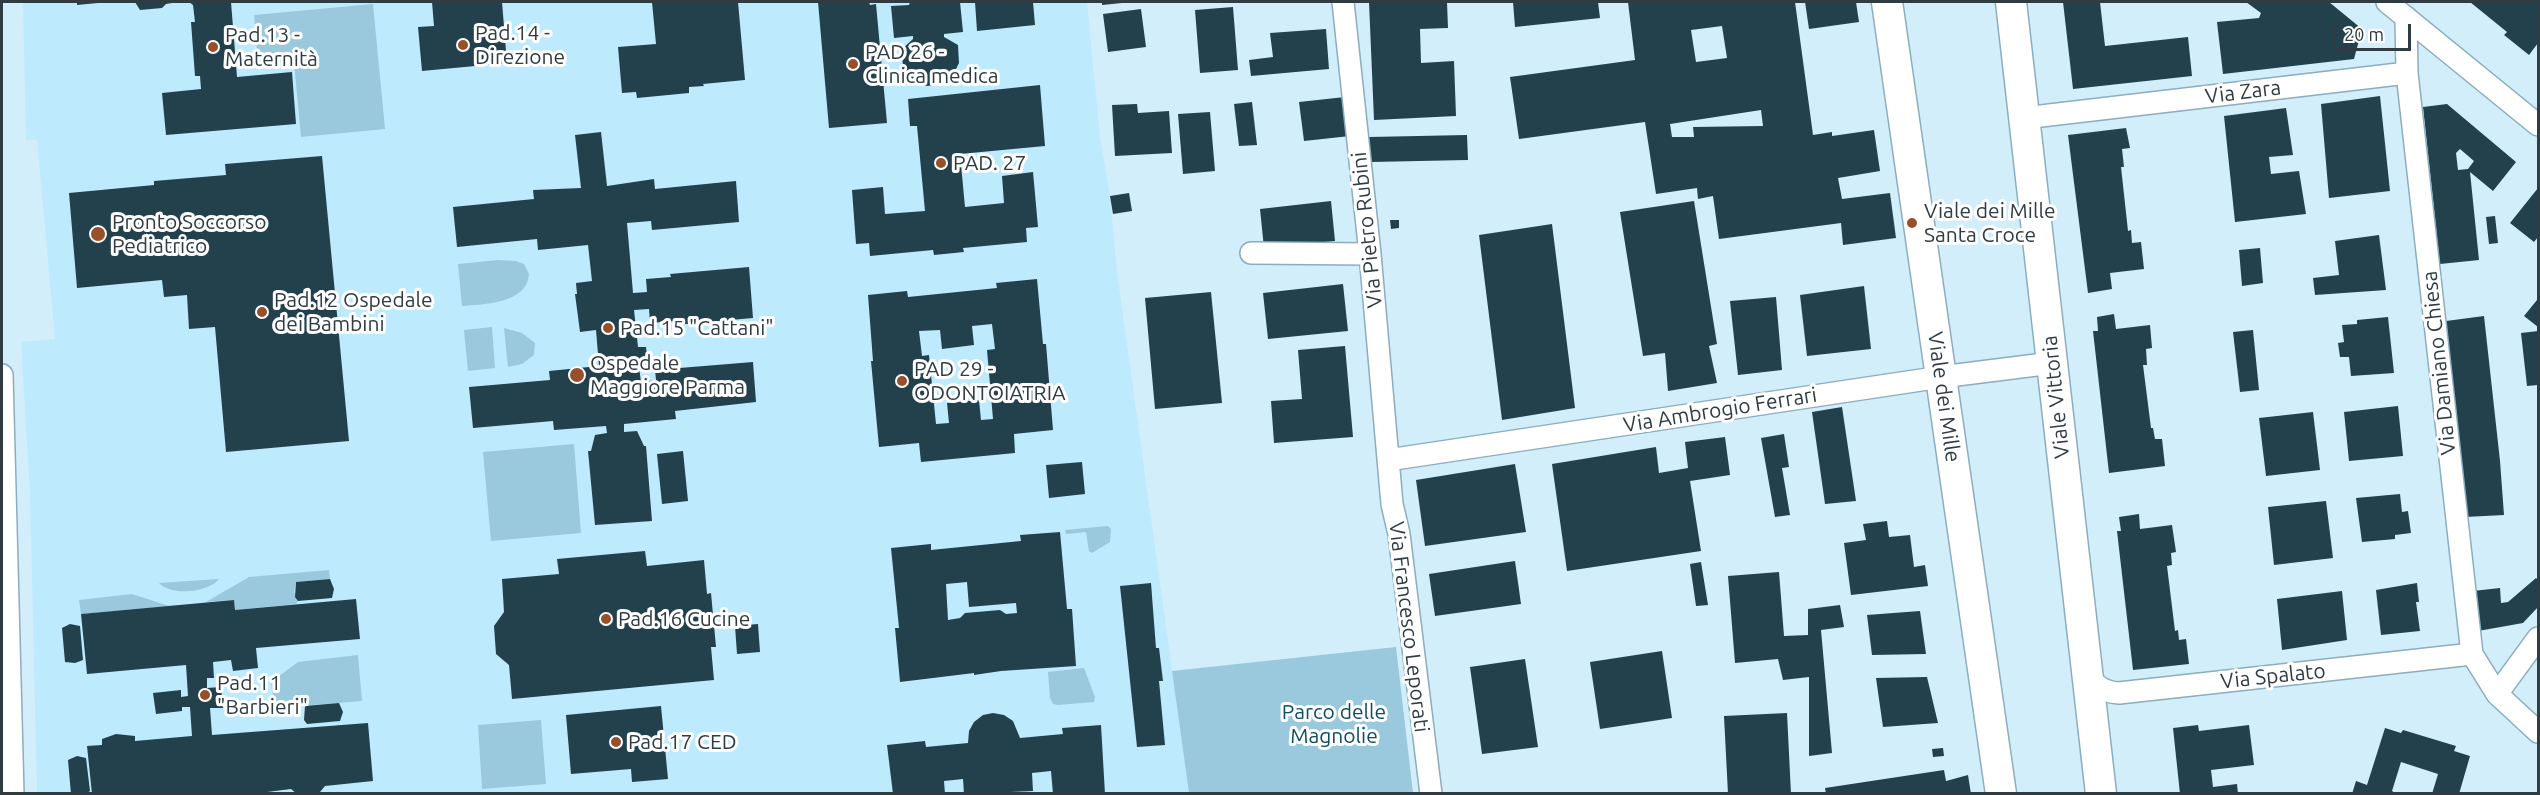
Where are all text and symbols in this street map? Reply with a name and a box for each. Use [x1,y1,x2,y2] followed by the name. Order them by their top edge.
[2336,12,2414,50] scale bar
[475,20,565,70] place label: Pad.14 - Direzione
[225,22,318,72] place label: Pad.13 - Maternità
[2344,24,2384,44] text: 20 m
[456,38,470,52] marker: Pad.14 - Direzione
[865,39,998,89] place label: PAD 26 - Clinica medica
[206,40,220,54] marker: Pad.13 - Maternità
[846,57,860,71] marker: PAD 26 - Clinica medica
[2204,75,2282,109] street label: Via Zara
[953,150,1026,176] place label: PAD. 27
[1346,151,1388,309] street label: Via Pietro Rubini
[934,156,948,170] marker: PAD. 27
[1924,198,2056,248] place label: Viale dei Mille Santa Croce
[112,209,266,259] place label: Pronto Soccorso Pediatrico
[1905,216,1919,230] marker: Viale dei Mille Santa Croce
[89,225,107,243] marker: Pronto Soccorso Pediatrico
[2417,270,2461,456] street label: Via Damiano Chiesa
[274,287,433,337] place label: Pad.12 Ospedale dei Bambini
[255,305,269,319] marker: Pad.12 Ospedale dei Bambini
[620,315,774,341] place label: Pad.15 "Cattani"
[601,321,615,335] marker: Pad.15 "Cattani"
[1922,330,1966,464] street label: Viale dei Mille
[2037,334,2075,460] street label: Viale Vittoria
[590,350,745,400] place label: Ospedale Maggiore Parma
[914,356,1066,406] place label: PAD 29 - ODONTOIATRIA
[568,366,586,384] marker: Ospedale Maggiore Parma
[895,374,909,388] marker: PAD 29 - ODONTOIATRIA
[1621,382,1819,438] street label: Via Ambrogio Ferrari
[1384,520,1434,734] street label: Via Francesco Leporati
[618,606,750,632] place label: Pad.16 Cucine
[599,612,613,626] marker: Pad.16 Cucine
[2219,658,2327,694] street label: Via Spalato
[217,670,308,720] place label: Pad.11 "Barbieri"
[198,688,212,702] marker: Pad.11 "Barbieri"
[1282,699,1386,749] park label: Parco delle Magnolie
[628,729,737,755] place label: Pad.17 CED
[609,735,623,749] marker: Pad.17 CED

